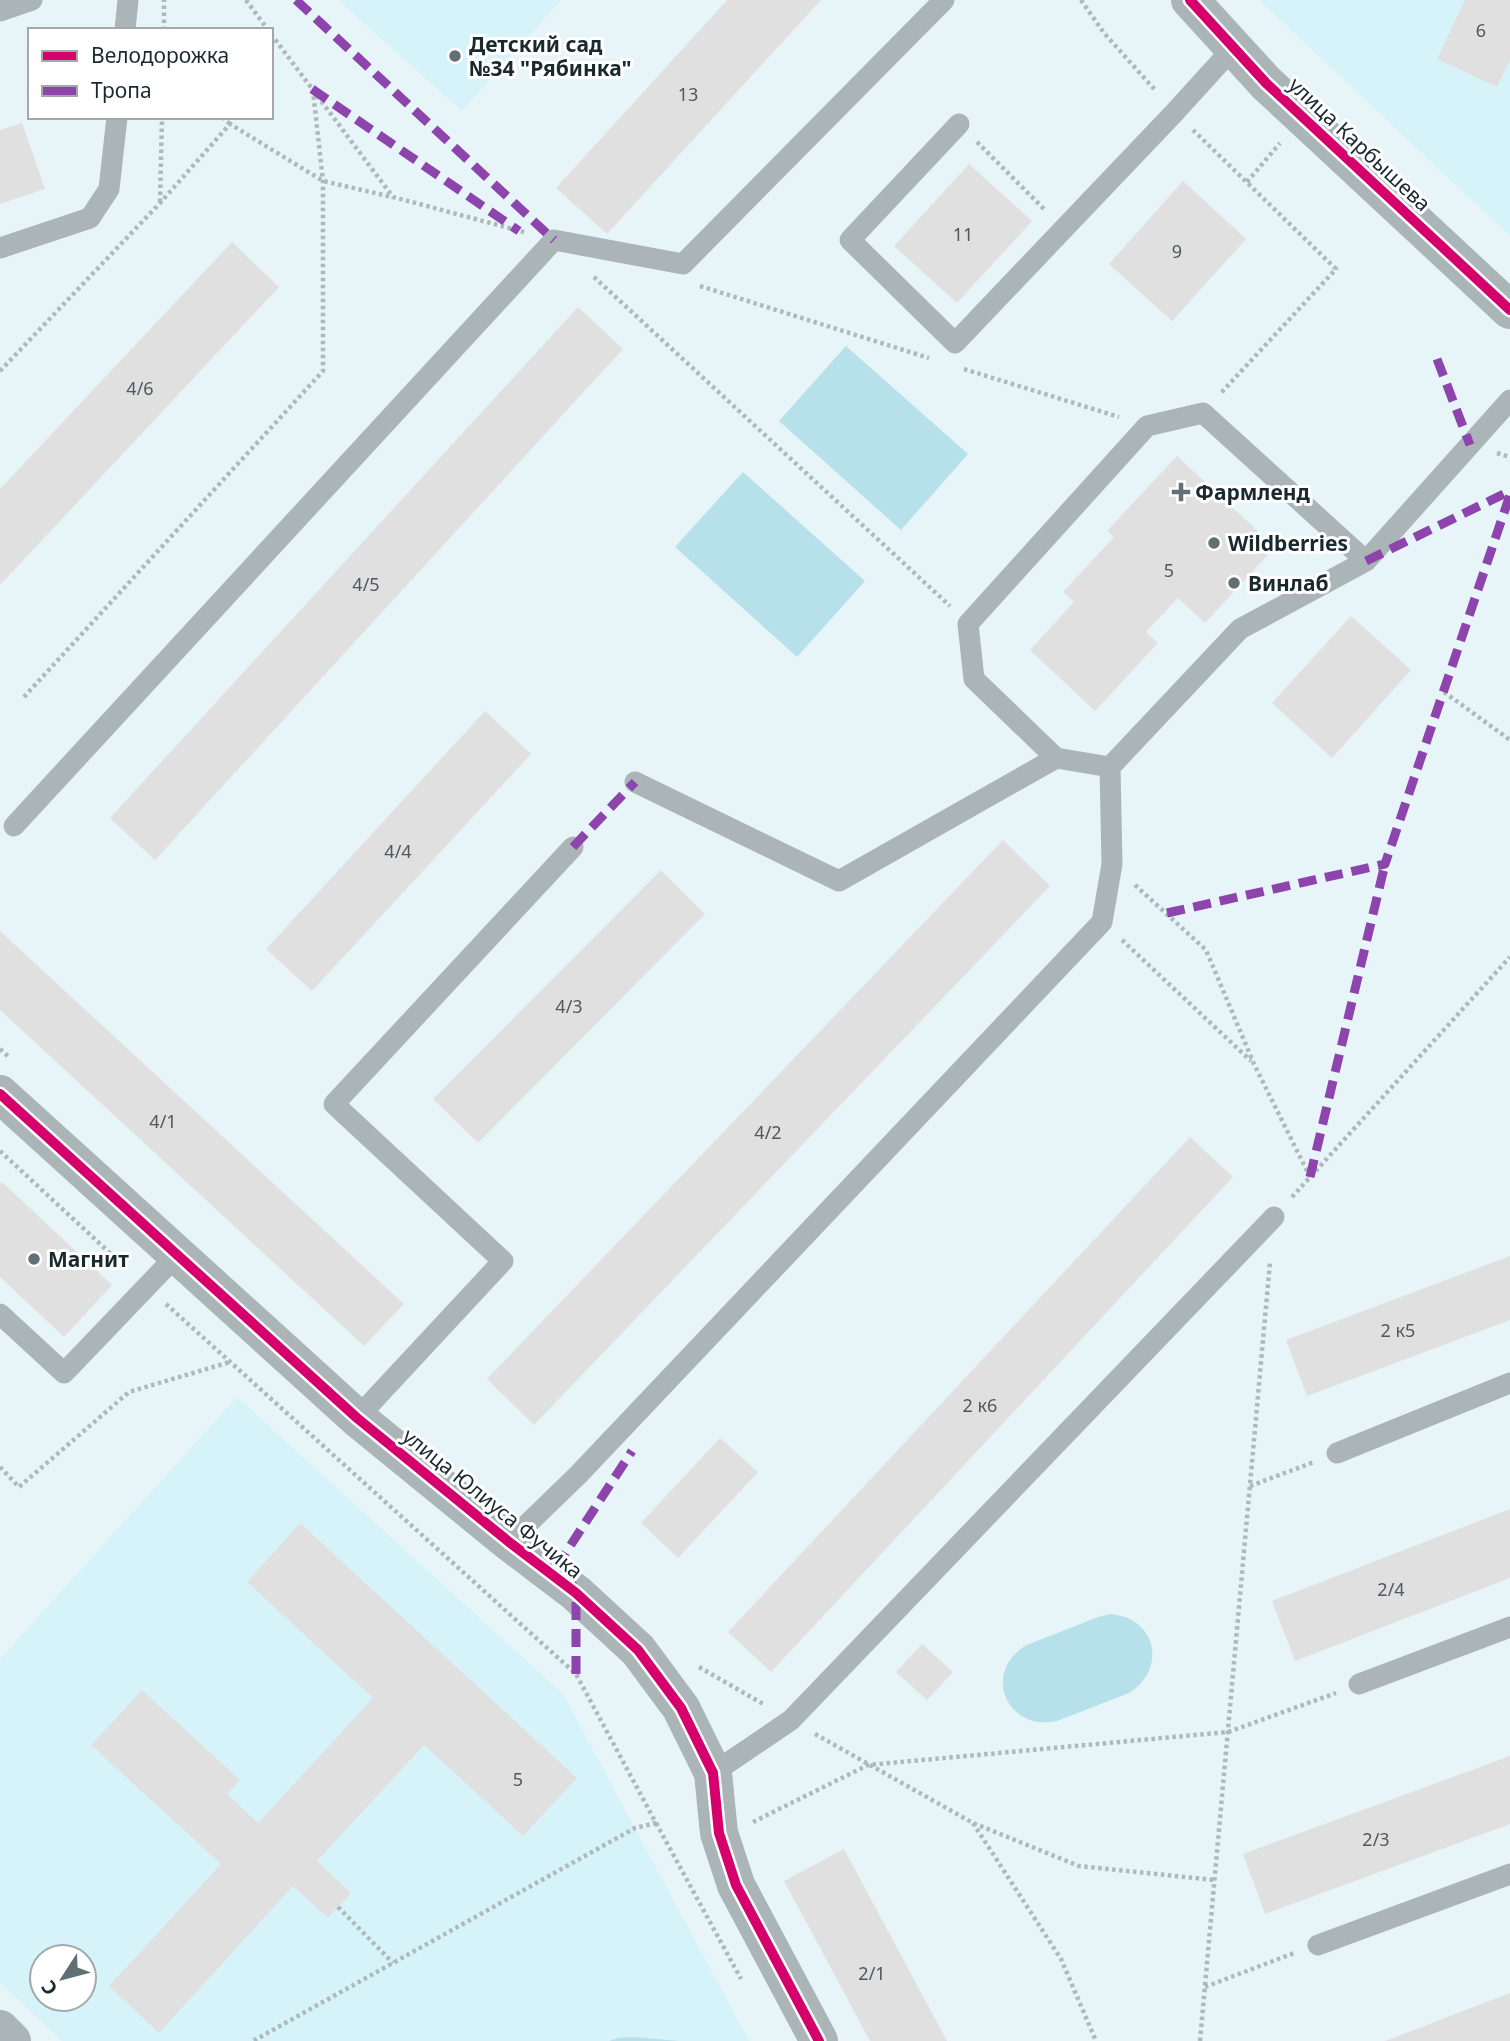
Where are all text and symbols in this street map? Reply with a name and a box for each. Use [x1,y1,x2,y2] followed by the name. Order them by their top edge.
[1476,18,1486,42] house number: 6
[28,28,273,119] legend
[469,30,632,82] place label: Детский сад №34 "Рябинка"
[91,41,229,69] text: Велодорожка
[447,48,463,64] marker: Детский сад №34 "Рябинка"
[1283,71,1437,217] street label: улица Карбышева
[91,76,152,104] text: Тропа
[678,82,698,106] house number: 13
[953,222,973,246] house number: 11
[1172,239,1182,263] house number: 9
[126,376,154,400] house number: 4/6
[1195,478,1310,506] place label: Фармленд
[1173,484,1189,500] marker: Фармленд
[1228,529,1348,557] place label: Wildberries
[1206,535,1222,551] marker: Wildberries
[1164,558,1174,582] house number: 5
[1248,569,1329,597] place label: Винлаб
[352,572,380,596] house number: 4/5
[1226,575,1242,591] marker: Винлаб
[384,839,412,863] house number: 4/4
[555,994,583,1018] house number: 4/3
[149,1109,177,1133] house number: 4/1
[754,1120,782,1144] house number: 4/2
[48,1245,129,1273] place label: Магнит
[26,1251,42,1267] marker: Магнит
[1381,1318,1415,1342] house number: 2 к5
[963,1393,997,1417] house number: 2 к6
[397,1422,589,1584] street label: улица Юлиуса Фучика
[1377,1577,1405,1601] house number: 2/4
[513,1767,523,1791] house number: 5
[1362,1827,1390,1851] house number: 2/3
[28,1943,98,2013] north arrow
[858,1961,886,1985] house number: 2/1
[35,1975,63,2001] text: С

